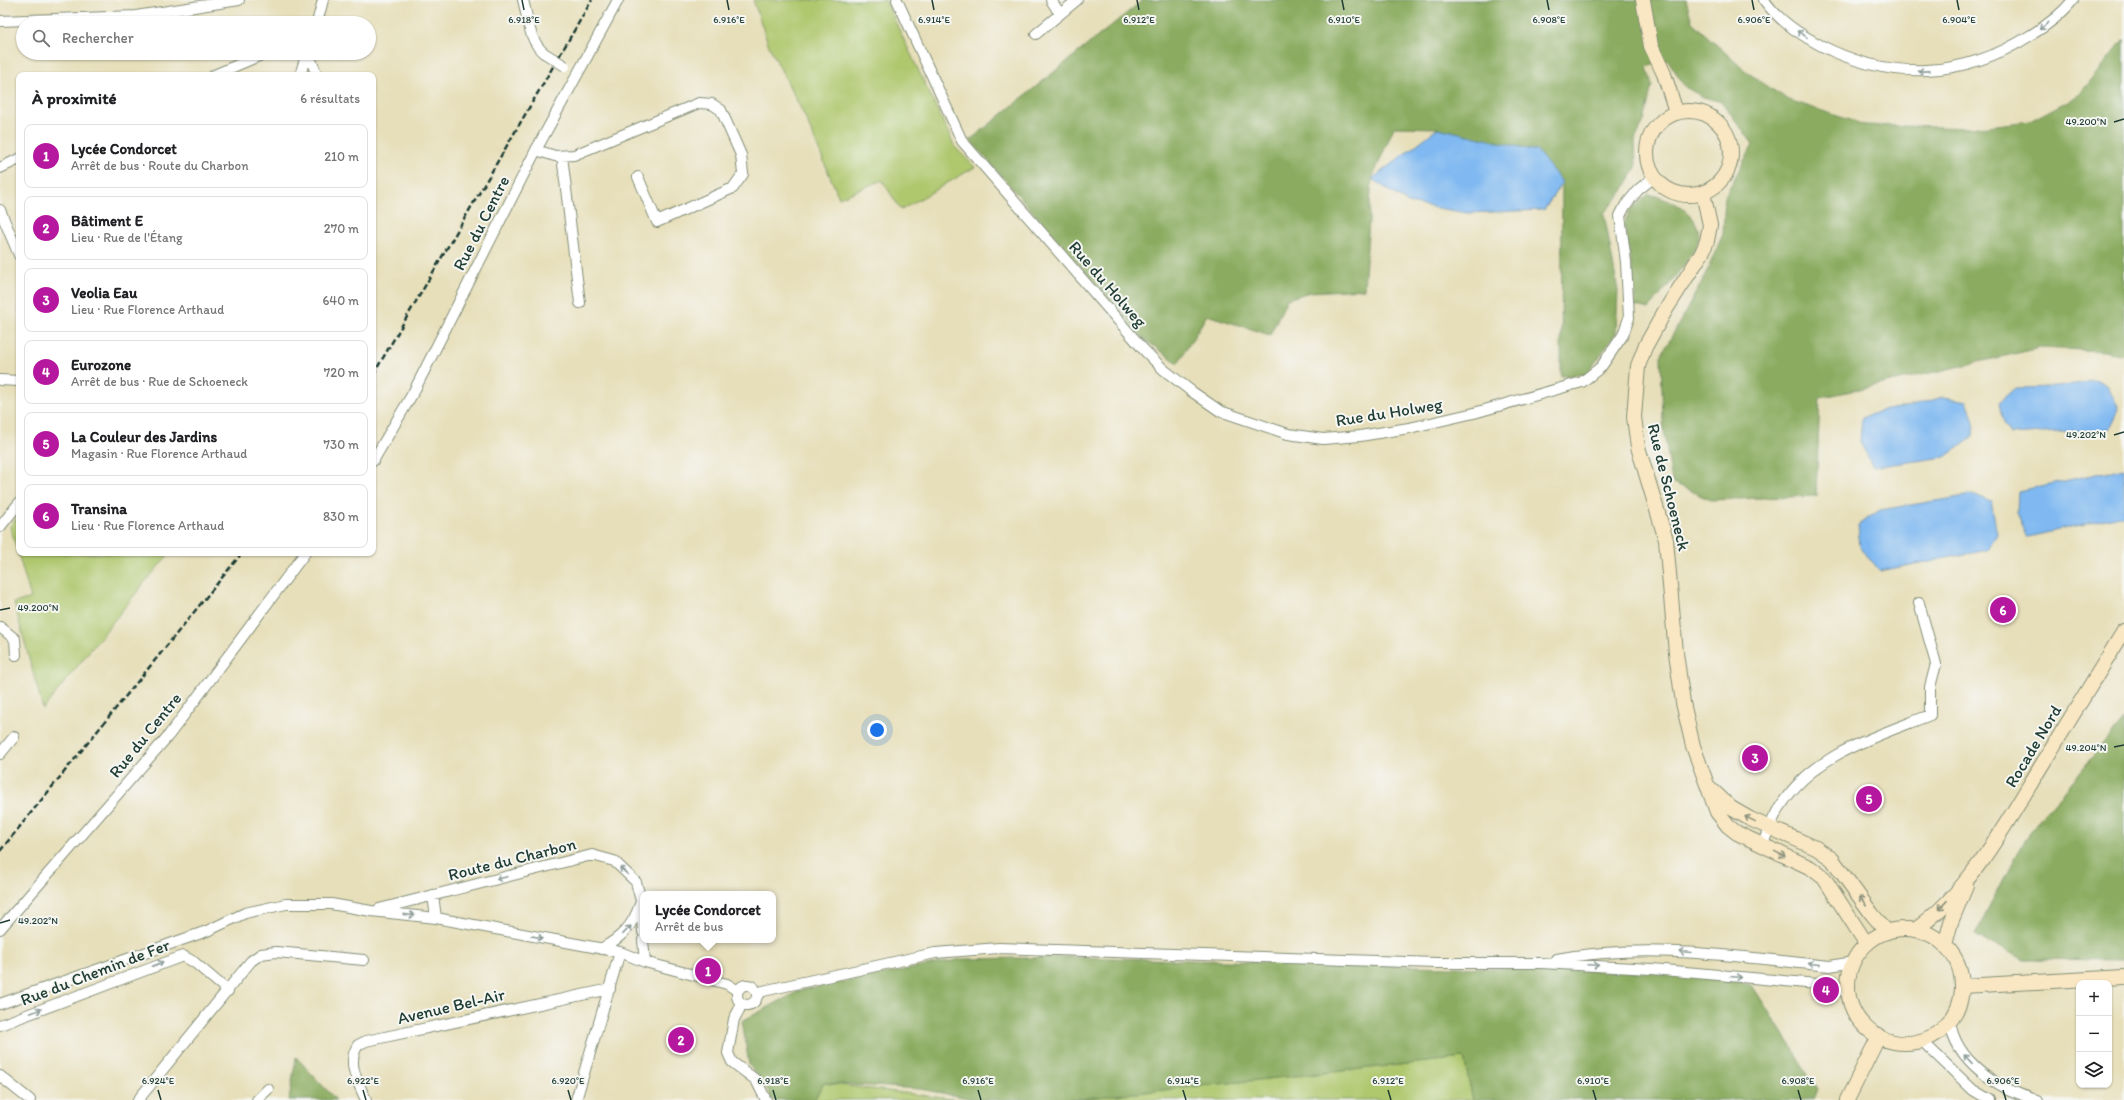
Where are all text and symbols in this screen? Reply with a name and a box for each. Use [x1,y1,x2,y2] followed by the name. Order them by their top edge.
[508,13,540,26] text: 6.918°E
[713,13,745,26] text: 6.916°E
[918,13,951,26] text: 6.914°E
[1123,13,1155,26] text: 6.912°E
[1328,13,1361,26] text: 6.910°E
[1532,13,1566,26] text: 6.908°E
[1738,13,1771,26] text: 6.906°E
[1942,13,1976,26] text: 6.904°E
[16,16,376,60] search box
[2039,22,2050,30] one-way arrow
[30,27,52,49] icon: search
[62,29,134,47] text: Rechercher
[1797,30,1808,38] one-way arrow
[1918,67,1931,75] one-way arrow
[32,88,117,108] text: À proximité
[300,91,360,106] text: 6 résultats
[2066,115,2107,128] text: 49.200°N
[71,140,177,158] text: Lycée Condorcet
[43,149,49,164] text: 1
[324,149,359,164] text: 210 m
[71,158,249,173] text: Arrêt de bus · Route du Charbon
[449,172,513,274] street label: Rue du Centre
[71,212,143,230] text: Bâtiment E
[43,221,49,236] text: 2
[324,221,359,236] text: 270 m
[71,230,183,245] text: Lieu · Rue de l'Étang
[1065,237,1151,331] street label: Rue du Holweg
[71,284,137,302] text: Veolia Eau
[42,293,50,308] text: 3
[322,293,359,308] text: 640 m
[71,302,224,317] text: Lieu · Rue Florence Arthaud
[71,356,131,374] text: Eurozone
[42,365,50,380] text: 4
[324,365,359,380] text: 720 m
[71,374,248,389] text: Arrêt de bus · Rue de Schoeneck
[1334,394,1444,430] street label: Rue du Holweg
[1644,421,1695,553] street label: Rue de Schoeneck
[71,428,217,446] text: La Couleur des Jardins
[2066,428,2106,441] text: 49.202°N
[43,437,49,452] text: 5
[324,437,359,452] text: 730 m
[71,446,247,461] text: Magasin · Rue Florence Arthaud
[71,500,127,518] text: Transina
[43,509,49,524] text: 6
[323,509,359,524] text: 830 m
[71,518,224,533] text: Lieu · Rue Florence Arthaud
[1990,595,2016,625] pin: 6
[18,601,59,614] text: 49.200°N
[105,688,185,782] street label: Rue du Centre
[2001,701,2066,791] street label: Rocade Nord
[867,720,887,740] your location
[2066,741,2107,754] text: 49.204°N
[1742,743,1768,773] pin: 3
[1856,784,1882,814] pin: 5
[1744,815,1756,822] one-way arrow
[446,833,578,885] street label: Route du Charbon
[1773,851,1785,858] one-way arrow
[619,866,629,876] one-way arrow
[496,875,509,882] one-way arrow
[640,891,776,943] popup
[1859,896,1867,907] one-way arrow
[1938,900,1948,910] one-way arrow
[655,901,761,919] text: Lycée Condorcet
[402,911,415,919] one-way arrow
[18,914,58,927] text: 49.202°N
[655,919,723,934] text: Arrêt de bus
[622,925,631,935] one-way arrow
[531,933,544,941] one-way arrow
[18,934,173,1010] street label: Rue du Chemin de Fer
[1679,949,1692,956] one-way arrow
[695,956,721,986] pin: 1
[151,960,163,968] one-way arrow
[1808,961,1821,968] one-way arrow
[1586,962,1599,969] one-way arrow
[1729,973,1742,980] one-way arrow
[1813,975,1839,1005] pin: 4
[2076,980,2112,1088] map controls
[2076,980,2112,1016] button: +
[395,984,507,1028] street label: Avenue Bel-Air
[30,1006,42,1014] one-way arrow
[2076,1016,2112,1052] button: −
[668,1025,694,1055] pin: 2
[2076,1052,2112,1088] button: layers
[1963,1054,1973,1064] one-way arrow
[142,1074,175,1087] text: 6.924°E
[347,1074,379,1087] text: 6.922°E
[552,1074,585,1087] text: 6.920°E
[757,1074,789,1087] text: 6.918°E
[962,1074,994,1087] text: 6.916°E
[1167,1074,1200,1087] text: 6.914°E
[1372,1074,1404,1087] text: 6.912°E
[1577,1074,1610,1087] text: 6.910°E
[1781,1074,1815,1087] text: 6.908°E
[1987,1074,2020,1087] text: 6.906°E

